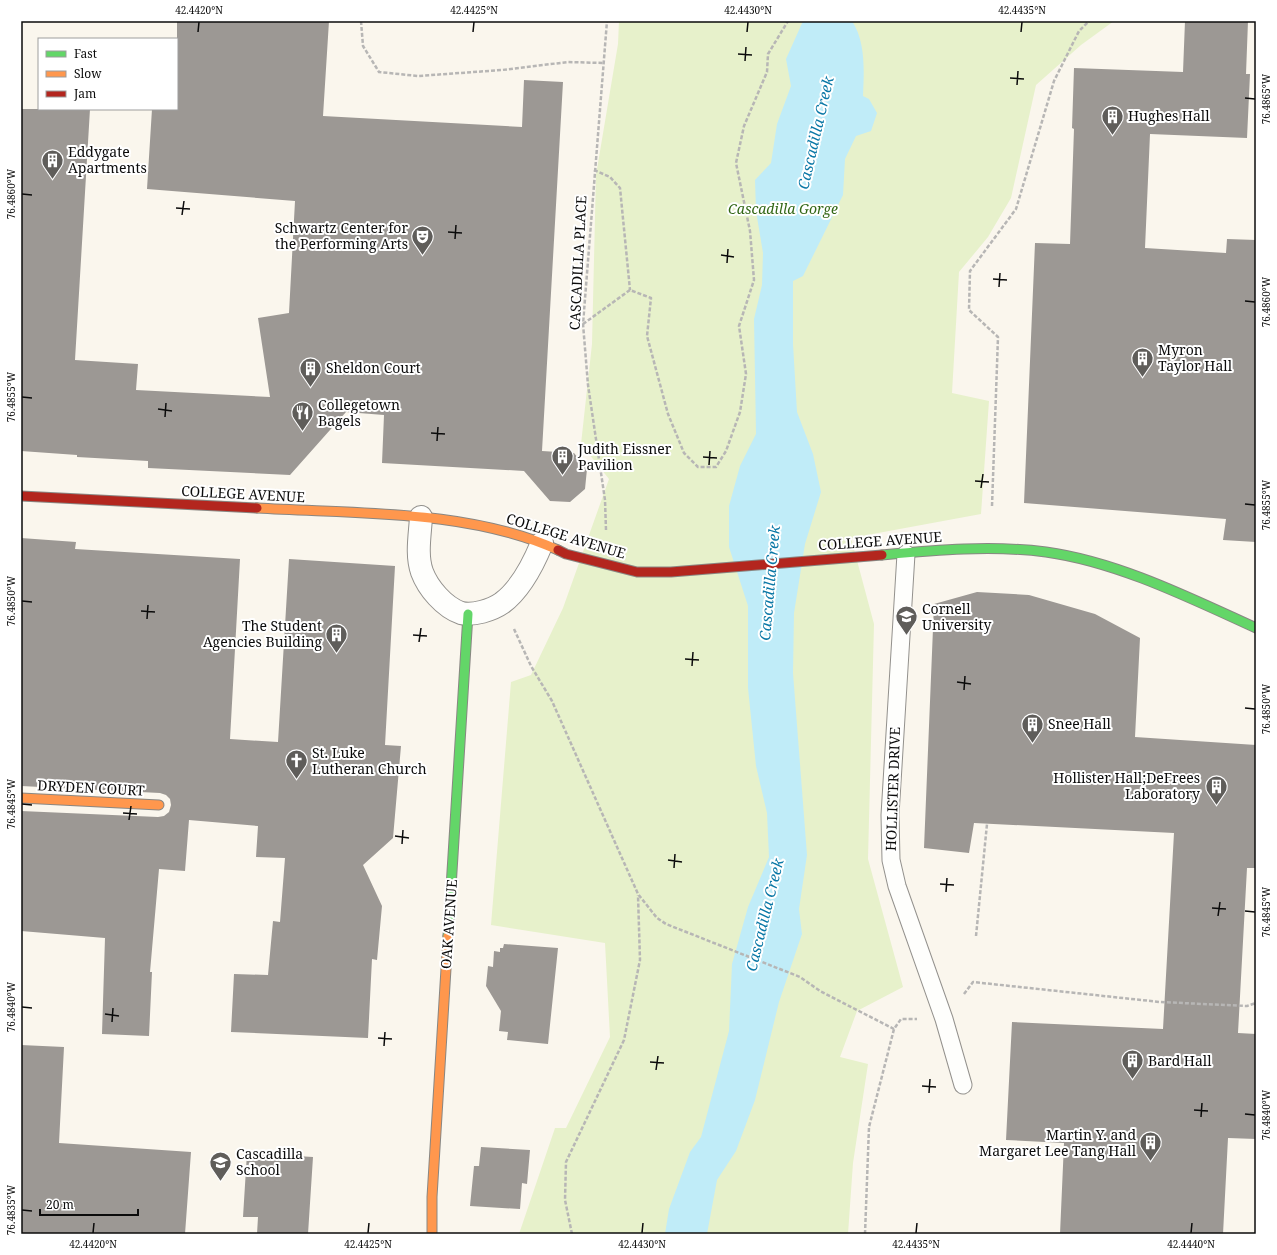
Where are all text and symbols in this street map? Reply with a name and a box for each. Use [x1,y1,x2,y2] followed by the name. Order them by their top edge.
[175,3,223,17] text: 42.4420°N
[450,3,498,17] text: 42.4425°N
[724,3,772,17] text: 42.4430°N
[998,3,1046,17] text: 42.4435°N
[38,38,178,110] legend
[74,45,97,62] text: Fast
[74,65,102,82] text: Slow
[1259,73,1273,124] text: 76.4865°W
[792,74,838,191] water label: Cascadilla Creek
[73,85,96,102] text: Jam
[1099,103,1125,136] building icon: Hughes Hall
[1128,106,1210,125] place label: Hughes Hall
[68,142,147,177] place label: Eddygate Apartments
[40,147,66,180] building icon: Eddygate Apartments
[4,168,18,219] text: 76.4860°W
[564,195,591,331] street label: CASCADILLA PLACE
[728,199,838,218] park label: Cascadilla Gorge
[275,218,408,253] place label: Schwartz Center for the Performing Arts
[410,223,436,256] theatre icon: Schwartz Center for the Performing Arts
[1259,276,1273,327] text: 76.4860°W
[1158,340,1233,375] place label: Myron Taylor Hall
[1130,345,1156,378] building icon: Myron Taylor Hall
[297,355,323,388] building icon: Sheldon Court
[326,358,421,377] place label: Sheldon Court
[4,371,18,422] text: 76.4855°W
[318,395,400,430] place label: Collegetown Bagels
[290,400,316,433] restaurant icon: Collegetown Bagels
[577,439,672,474] place label: Judith Eissner Pavilion
[549,444,575,477] building icon: Judith Eissner Pavilion
[1259,479,1273,530] text: 76.4855°W
[181,481,306,506] street label: COLLEGE AVENUE
[504,508,628,563] street label: COLLEGE AVENUE
[754,524,784,641] water label: Cascadilla Creek
[818,527,943,554] street label: COLLEGE AVENUE
[4,575,18,626] text: 76.4850°W
[922,599,991,634] place label: Cornell University
[893,604,919,637] school or university icon: Cornell University
[203,616,322,651] place label: The Student Agencies Building
[324,621,350,654] building icon: The Student Agencies Building
[1259,683,1273,734] text: 76.4850°W
[1019,711,1045,744] building icon: Snee Hall
[1048,714,1112,733] place label: Snee Hall
[881,726,904,851] street label: HOLLISTER DRIVE
[312,743,427,778] place label: St. Luke Lutheran Church
[284,748,310,781] church icon: St. Luke Lutheran Church
[1053,768,1200,803] place label: Hollister Hall;DeFrees Laboratory
[1203,773,1229,806] building icon: Hollister Hall;DeFrees Laboratory
[37,775,146,800] street label: DRYDEN COURT
[4,778,18,829] text: 76.4845°W
[740,856,788,973] water label: Cascadilla Creek
[436,878,461,969] street label: OAK AVENUE
[1259,886,1273,937] text: 76.4845°W
[4,981,18,1032] text: 76.4840°W
[1120,1048,1146,1081] building icon: Bard Hall
[1148,1051,1212,1070] place label: Bard Hall
[1259,1089,1273,1140] text: 76.4840°W
[979,1125,1137,1160] place label: Martin Y. and Margaret Lee Tang Hall
[1138,1130,1164,1163] building icon: Martin Y. and Margaret Lee Tang Hall
[236,1144,303,1179] place label: Cascadilla School
[207,1149,233,1182] school or university icon: Cascadilla School
[4,1184,18,1235] text: 76.4835°W
[40,1191,138,1217] scale bar
[46,1196,74,1213] text: 20 m
[69,1237,117,1251] text: 42.4420°N
[344,1237,392,1251] text: 42.4425°N
[618,1237,666,1251] text: 42.4430°N
[892,1237,940,1251] text: 42.4435°N
[1167,1237,1215,1251] text: 42.4440°N

